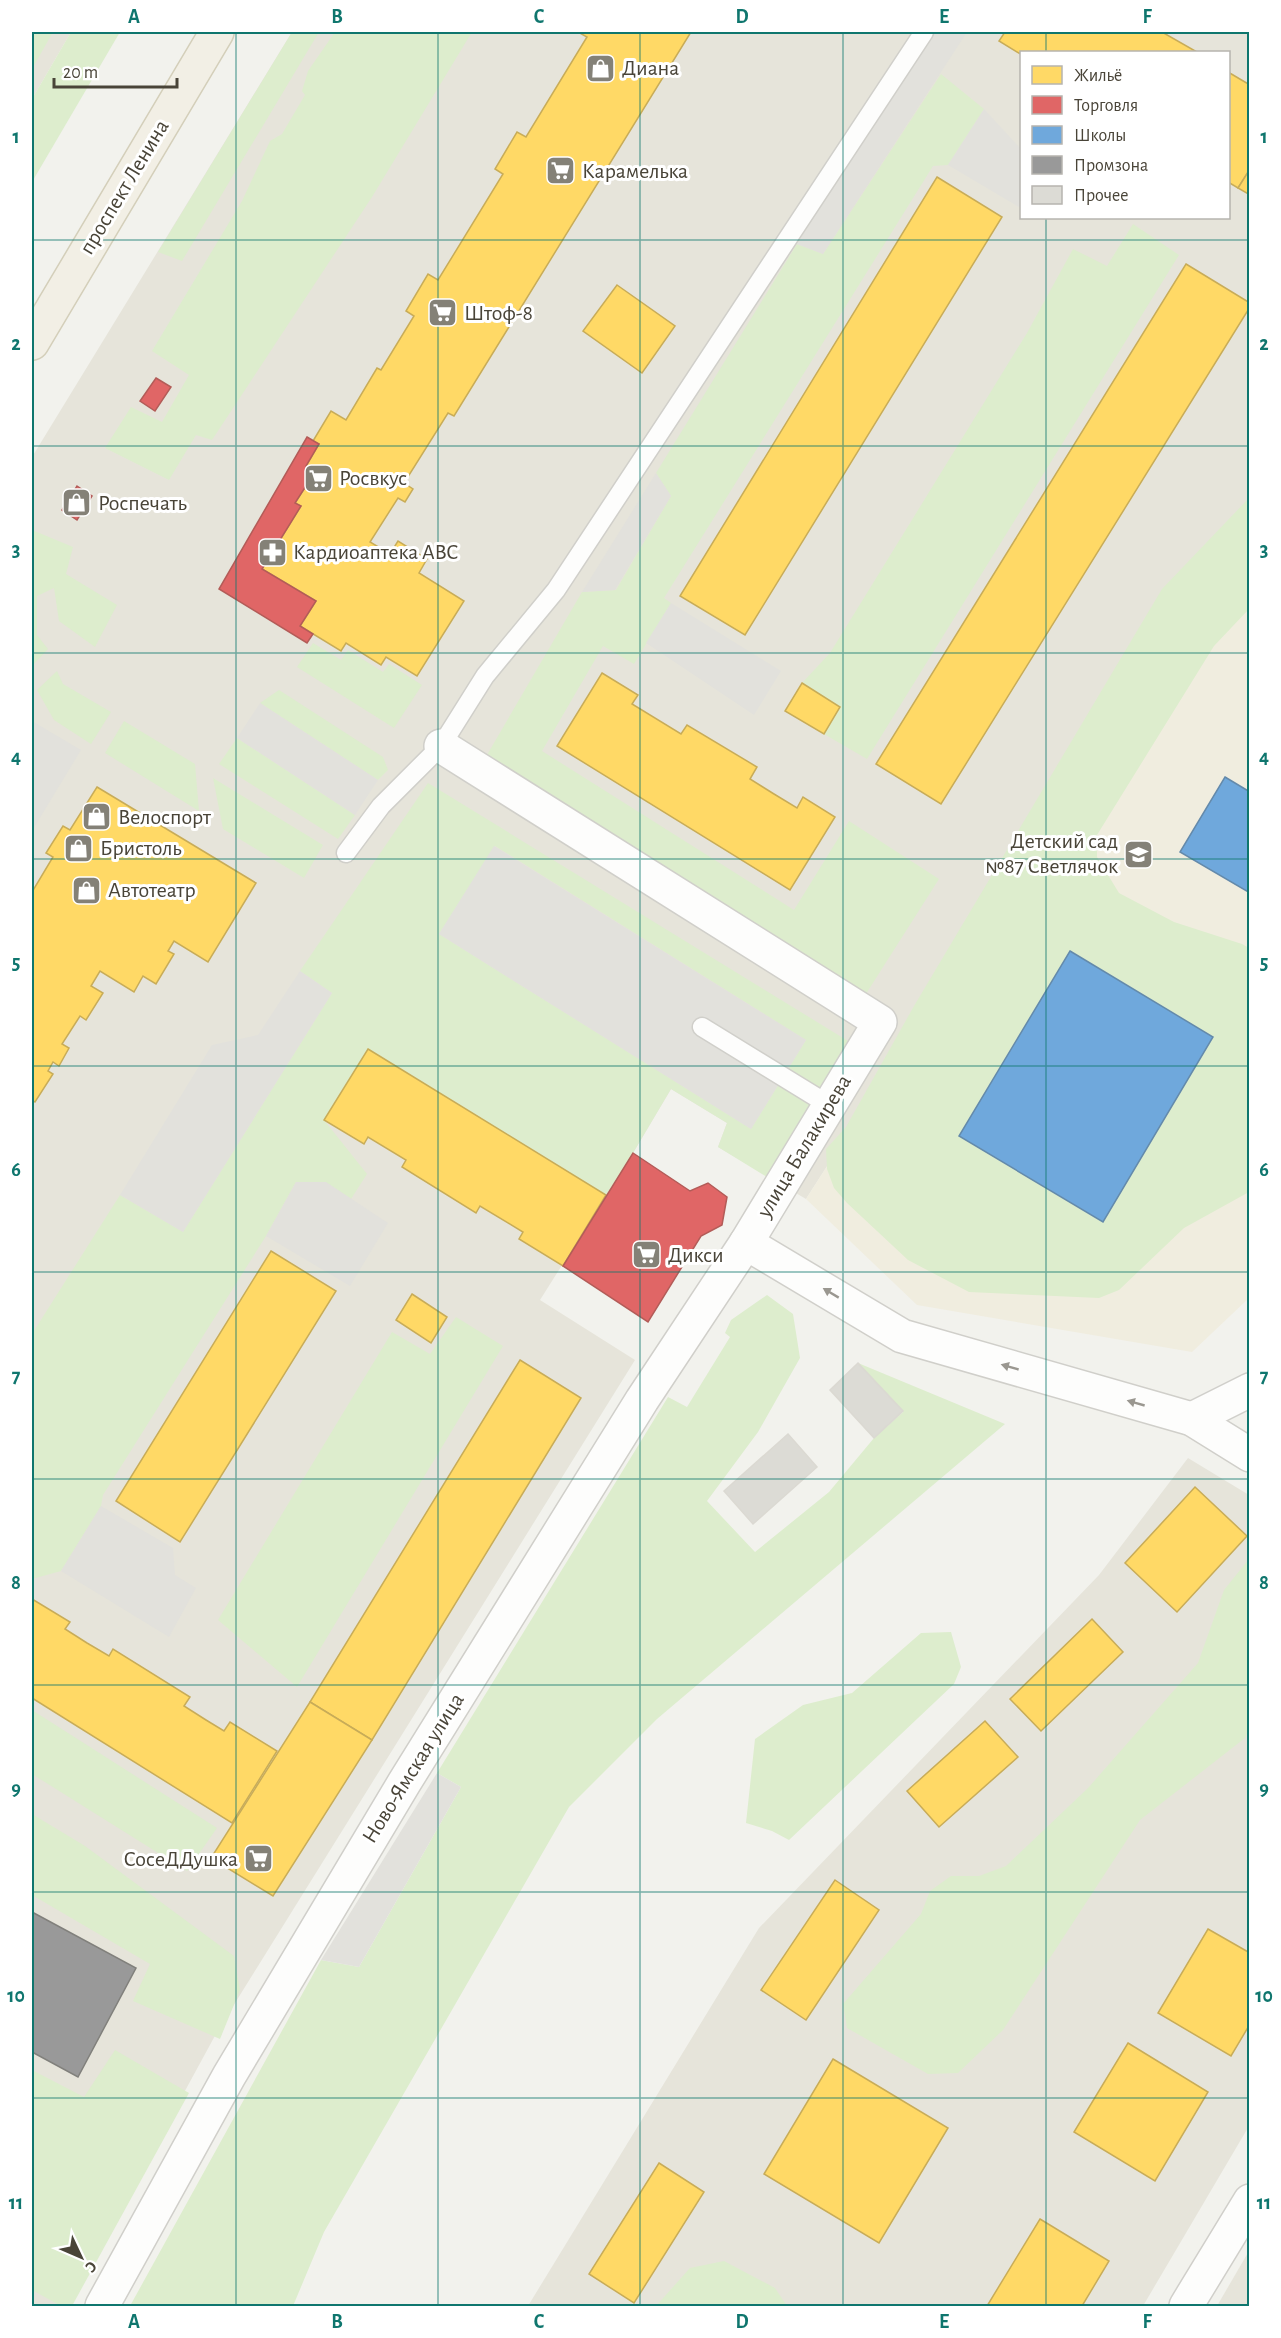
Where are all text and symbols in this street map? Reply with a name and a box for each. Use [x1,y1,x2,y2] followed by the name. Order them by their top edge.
[128,7,140,27] text: A
[331,7,343,27] text: B
[534,7,545,27] text: C
[735,7,749,27] text: D
[939,7,949,27] text: E
[1142,7,1152,27] text: F
[54,51,177,89] scale bar
[1020,51,1230,219] legend
[585,52,617,84] shop icon: Диана
[622,57,679,79] place label: Диана
[63,64,98,82] text: 20 m
[1074,67,1122,85] text: Жильё
[1074,97,1138,115] text: Торговля
[75,116,173,258] street label: проспект Ленина
[12,127,20,147] text: 1
[1074,127,1126,145] text: Школы
[1260,127,1268,147] text: 1
[545,155,577,187] supermarket icon: Карамелька
[1074,157,1148,175] text: Промзона
[582,160,688,182] place label: Карамелька
[1074,187,1129,205] text: Прочее
[427,297,459,329] supermarket icon: Штоф-8
[464,302,533,324] place label: Штоф-8
[11,334,21,354] text: 2
[1259,334,1269,354] text: 2
[302,462,334,494] supermarket icon: Росвкус
[339,467,407,489] place label: Росвкус
[61,487,93,519] shop icon: Роспечать
[98,492,188,514] place label: Роспечать
[256,536,288,568] pharmacy icon: Кардиоаптека ABC
[12,540,20,560] text: 3
[1260,540,1268,560] text: 3
[293,541,458,563] place label: Кардиоаптека ABC
[11,747,21,767] text: 4
[1259,747,1269,767] text: 4
[81,801,113,833] shop icon: Велоспорт
[118,806,212,828] place label: Велоспорт
[985,830,1118,877] place label: Детский сад №87 Светлячок
[63,832,95,864] shop icon: Бристоль
[100,837,182,859] place label: Бристоль
[1123,838,1155,870] school or university icon: Детский сад №87 Светлячок
[71,874,103,906] shop icon: Автотеатр
[108,879,196,901] place label: Автотеатр
[12,953,20,973] text: 5
[1260,953,1268,973] text: 5
[752,1071,855,1222] street label: улица Балакирева
[11,1160,21,1180] text: 6
[1259,1160,1269,1180] text: 6
[631,1239,663,1271] supermarket icon: Дикси
[668,1244,724,1266] place label: Дикси
[823,1288,839,1299] one-way arrow
[1001,1361,1019,1371] one-way arrow
[12,1366,21,1386] text: 7
[1260,1366,1269,1386] text: 7
[1127,1398,1145,1407] one-way arrow
[11,1573,21,1593] text: 8
[1259,1573,1269,1593] text: 8
[358,1689,468,1847] street label: Ново-Ямская улица
[11,1779,21,1799] text: 9
[1259,1779,1269,1799] text: 9
[243,1843,275,1875] supermarket icon: СосеДДушка
[123,1848,238,1870] place label: СосеДДушка
[7,1986,25,2006] text: 10
[1255,1986,1273,2006] text: 10
[9,2193,23,2213] text: 11
[1257,2193,1271,2213] text: 11
[51,2227,111,2287] north arrow
[82,2258,100,2276] text: С
[128,2312,140,2332] text: A
[331,2312,343,2332] text: B
[534,2312,545,2332] text: C
[735,2312,749,2332] text: D
[939,2312,949,2332] text: E
[1142,2312,1152,2332] text: F

